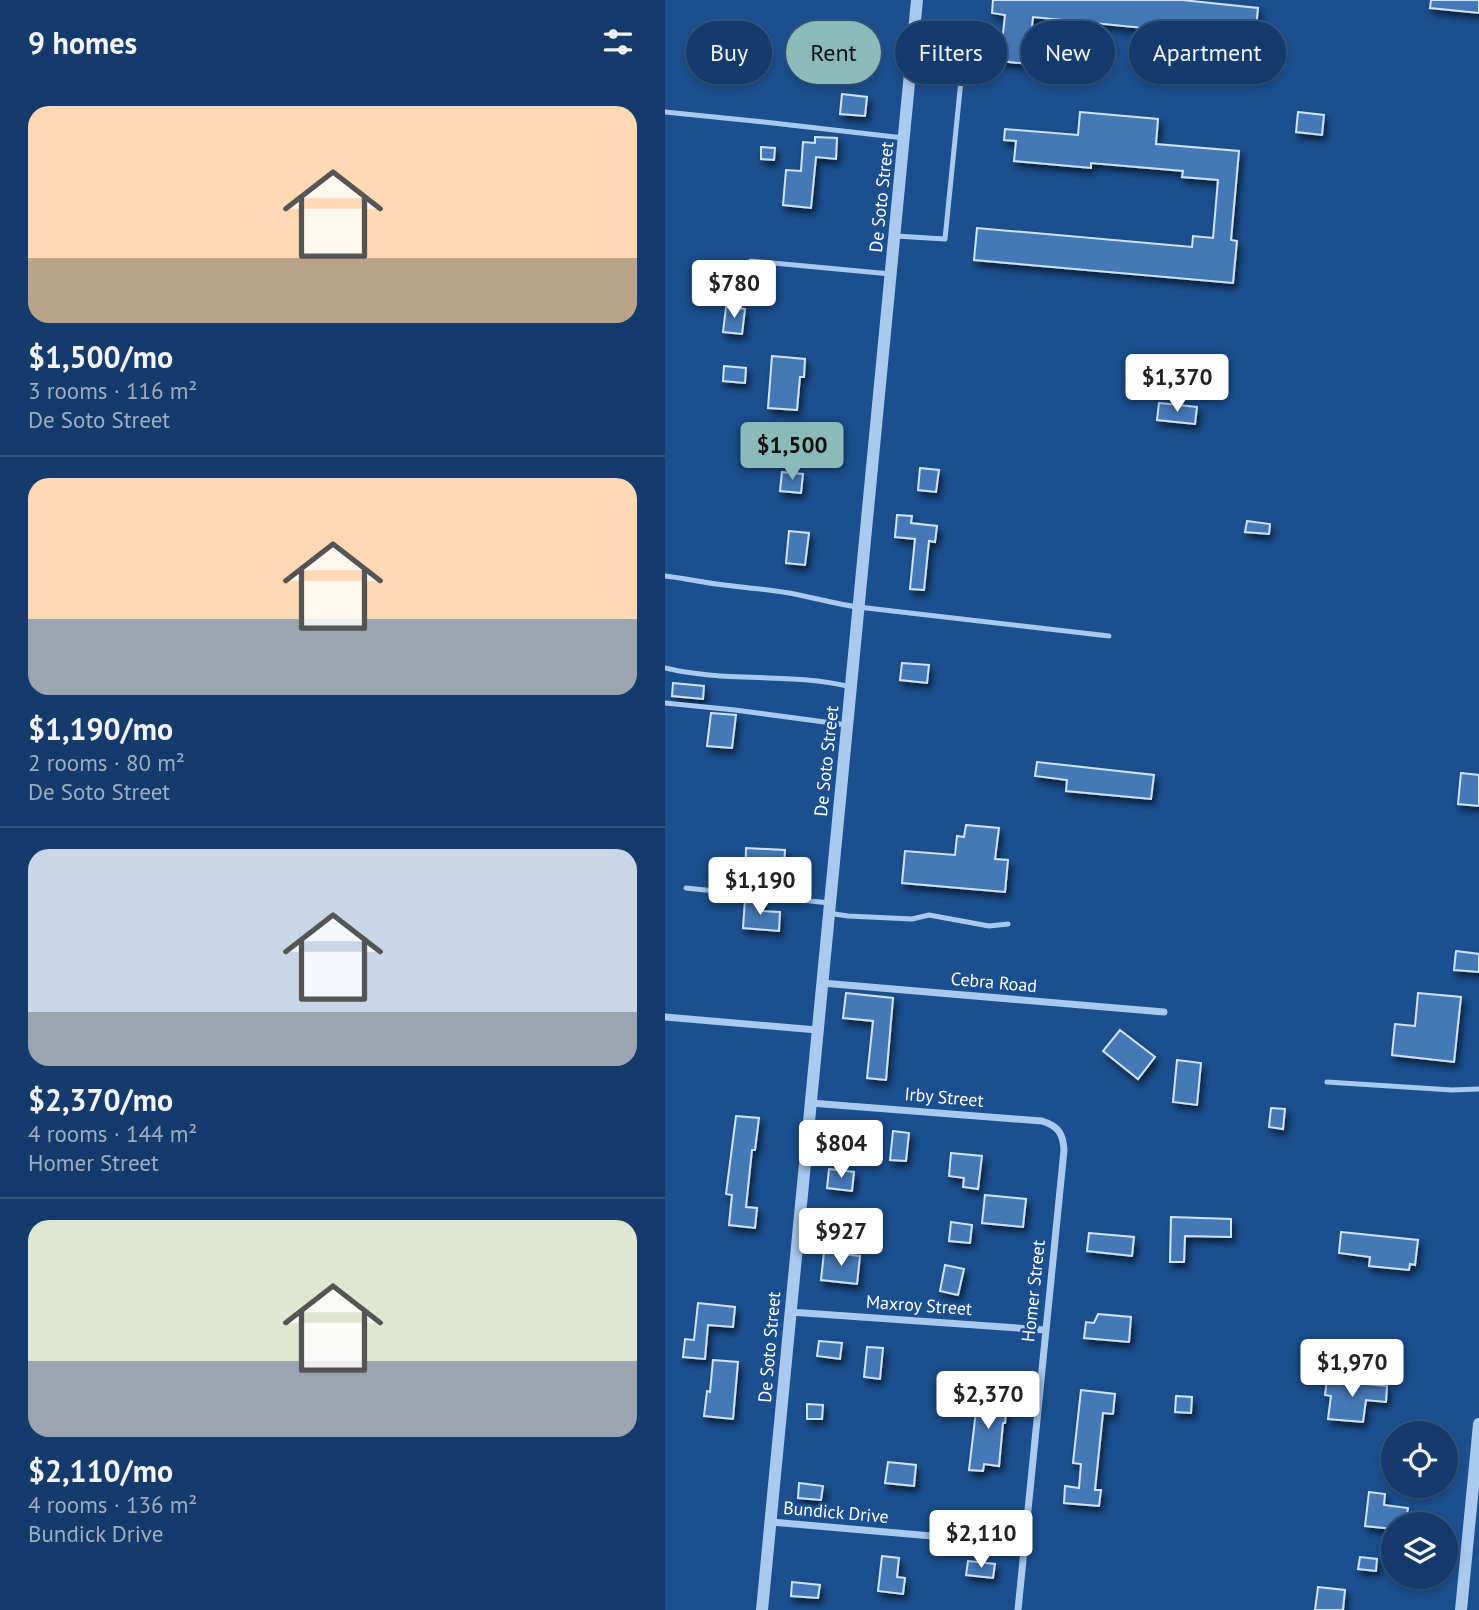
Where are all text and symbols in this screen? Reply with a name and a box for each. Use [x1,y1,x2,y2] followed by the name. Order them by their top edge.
[686,21,772,84] chip: Buy
[786,21,881,84] chip: Rent
[895,21,1007,84] chip: Filters
[1021,21,1115,84] chip: New
[1129,21,1286,84] chip: Apartment
[28,23,137,62] text: 9 homes
[599,23,637,61] icon: filters
[864,140,898,254] street label: De Soto Street
[270,151,396,277] icon: home
[693,260,775,320] pin: $780
[708,268,760,297] text: $780
[28,337,173,376] text: $1,500/mo
[1120,354,1234,414] pin: $1,370
[1141,362,1213,391] text: $1,370
[28,376,197,405] text: 3 rooms · 116 m²
[28,405,170,434] text: De Soto Street
[735,422,849,482] pin: $1,500
[756,430,828,459] text: $1,500
[270,523,396,649] icon: home
[809,704,843,818] street label: De Soto Street
[28,709,173,748] text: $1,190/mo
[28,748,185,777] text: 2 rooms · 80 m²
[28,777,170,806] text: De Soto Street
[703,858,817,917] pin: $1,190
[724,865,796,894] text: $1,190
[270,894,396,1020] icon: home
[950,967,1038,997] street label: Cebra Road
[28,1080,173,1119] text: $2,370/mo
[903,1082,985,1112] street label: Irby Street
[28,1119,197,1148] text: 4 rooms · 144 m²
[800,1120,882,1180] pin: $804
[815,1128,867,1157] text: $804
[28,1148,159,1177] text: Homer Street
[800,1208,882,1268] pin: $927
[815,1216,867,1245] text: $927
[1016,1239,1050,1343] street label: Homer Street
[270,1265,396,1391] icon: home
[865,1290,973,1320] street label: Maxroy Street
[753,1291,785,1403] street label: De Soto Street
[1295,1340,1409,1399] pin: $1,970
[1316,1347,1388,1376] text: $1,970
[931,1372,1045,1431] pin: $2,370
[952,1379,1024,1408] text: $2,370
[1381,1421,1458,1589] map controls
[1381,1421,1458,1498] button: locate
[28,1451,173,1490] text: $2,110/mo
[28,1490,197,1519] text: 4 rooms · 136 m²
[782,1496,890,1528] street label: Bundick Drive
[924,1510,1038,1570] pin: $2,110
[1381,1512,1458,1589] button: layers
[945,1518,1017,1547] text: $2,110
[28,1519,163,1548] text: Bundick Drive

